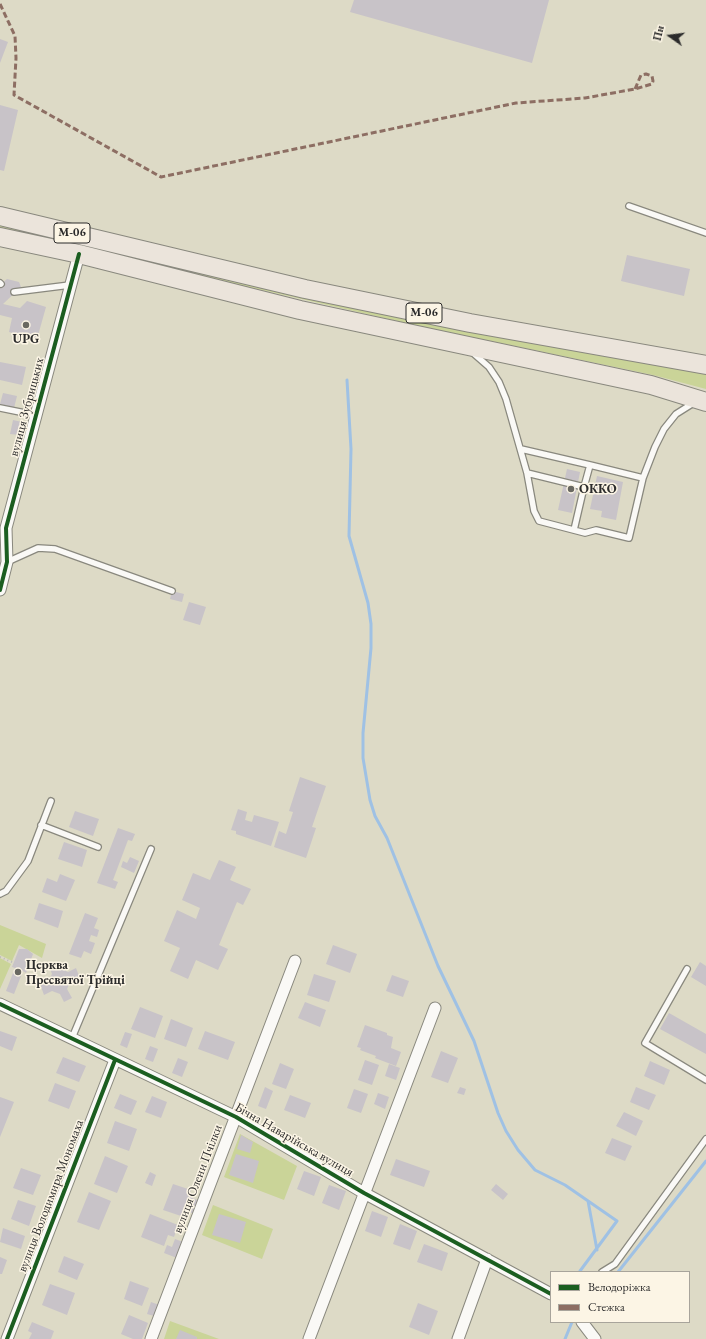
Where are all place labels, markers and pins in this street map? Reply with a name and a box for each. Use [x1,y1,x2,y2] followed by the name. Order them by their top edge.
[21,320,31,330] marker: UPG
[13,331,39,347] place label: UPG
[579,481,617,497] place label: ОККО
[566,484,576,494] marker: ОККО
[26,957,125,988] place label: Церква Пресвятої Трійці
[13,967,23,977] marker: Церква Пресвятої Трійці

